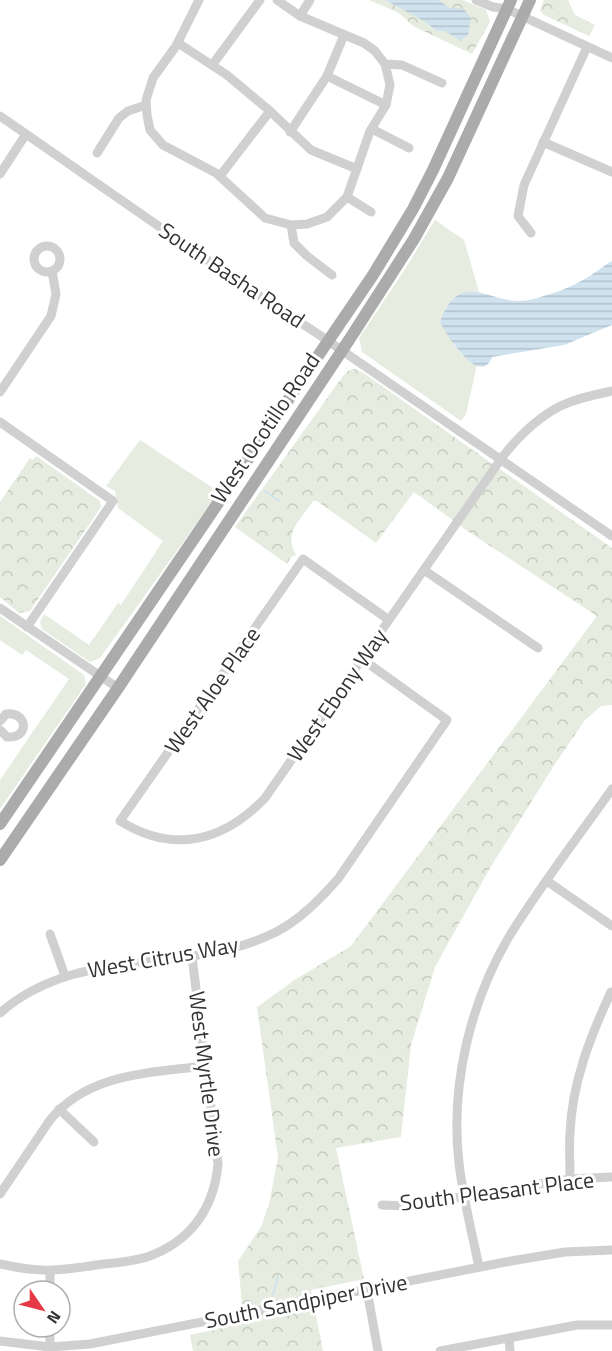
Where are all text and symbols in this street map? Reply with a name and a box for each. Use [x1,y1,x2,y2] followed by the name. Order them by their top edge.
[152,213,312,337] street label: South Basha Road
[202,346,328,510] street label: West Ocotillo Road
[156,619,268,761] street label: West Aloe Place
[278,621,396,769] street label: West Ebony Way
[85,927,241,987] street label: West Citrus Way
[180,989,234,1159] street label: West Myrtle Drive
[398,1162,596,1220] street label: South Pleasant Place
[202,1265,410,1337] street label: South Sandpiper Drive
[12,1279,72,1339] north arrow
[41,1306,67,1329] text: N

